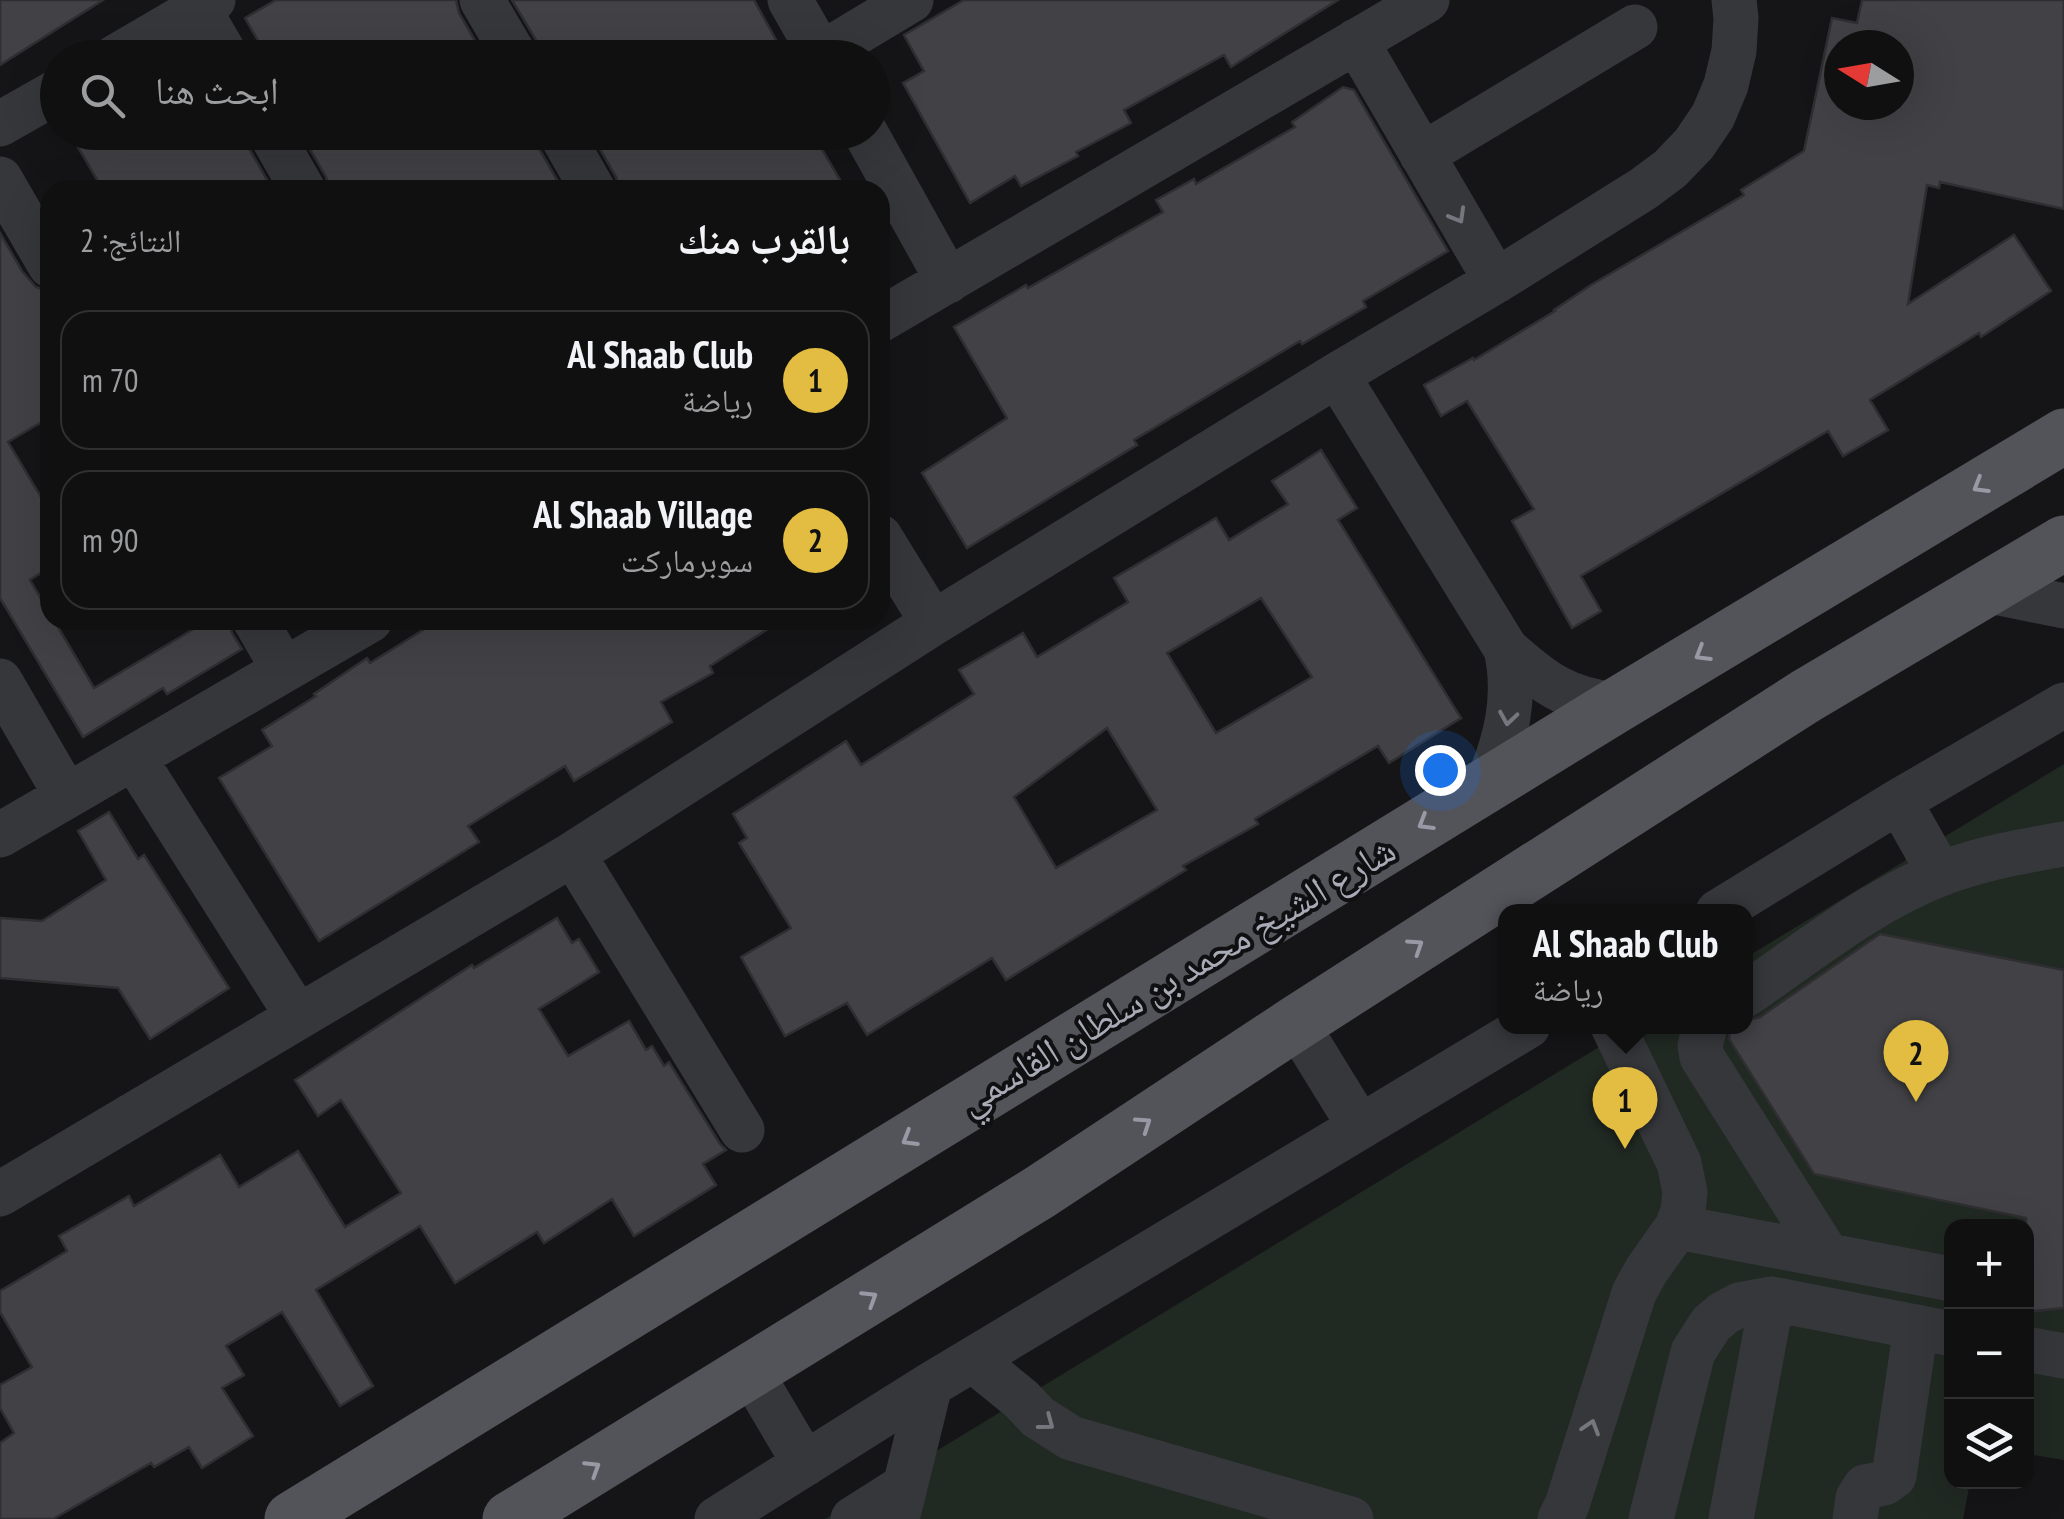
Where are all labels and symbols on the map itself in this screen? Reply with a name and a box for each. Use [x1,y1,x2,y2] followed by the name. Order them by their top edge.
[1824,30,1914,120] north arrow
[1446,205,1465,223] one-way arrow
[1973,474,1991,493] one-way arrow
[1695,642,1713,661] one-way arrow
[1498,710,1519,727] one-way arrow
[1415,745,1466,796] your location
[1418,811,1436,830] one-way arrow
[949,824,1407,1129] street label: شارع الشيخ محمد بن سلطان القاسمي
[1405,939,1423,958] one-way arrow
[1884,1020,1948,1102] pin: 2
[1592,1066,1658,1149] pin: 1
[1133,1117,1151,1136] one-way arrow
[902,1127,920,1146] one-way arrow
[859,1291,877,1310] one-way arrow
[1036,1411,1054,1428] one-way arrow
[1579,1419,1599,1436] one-way arrow
[582,1461,600,1480] one-way arrow

